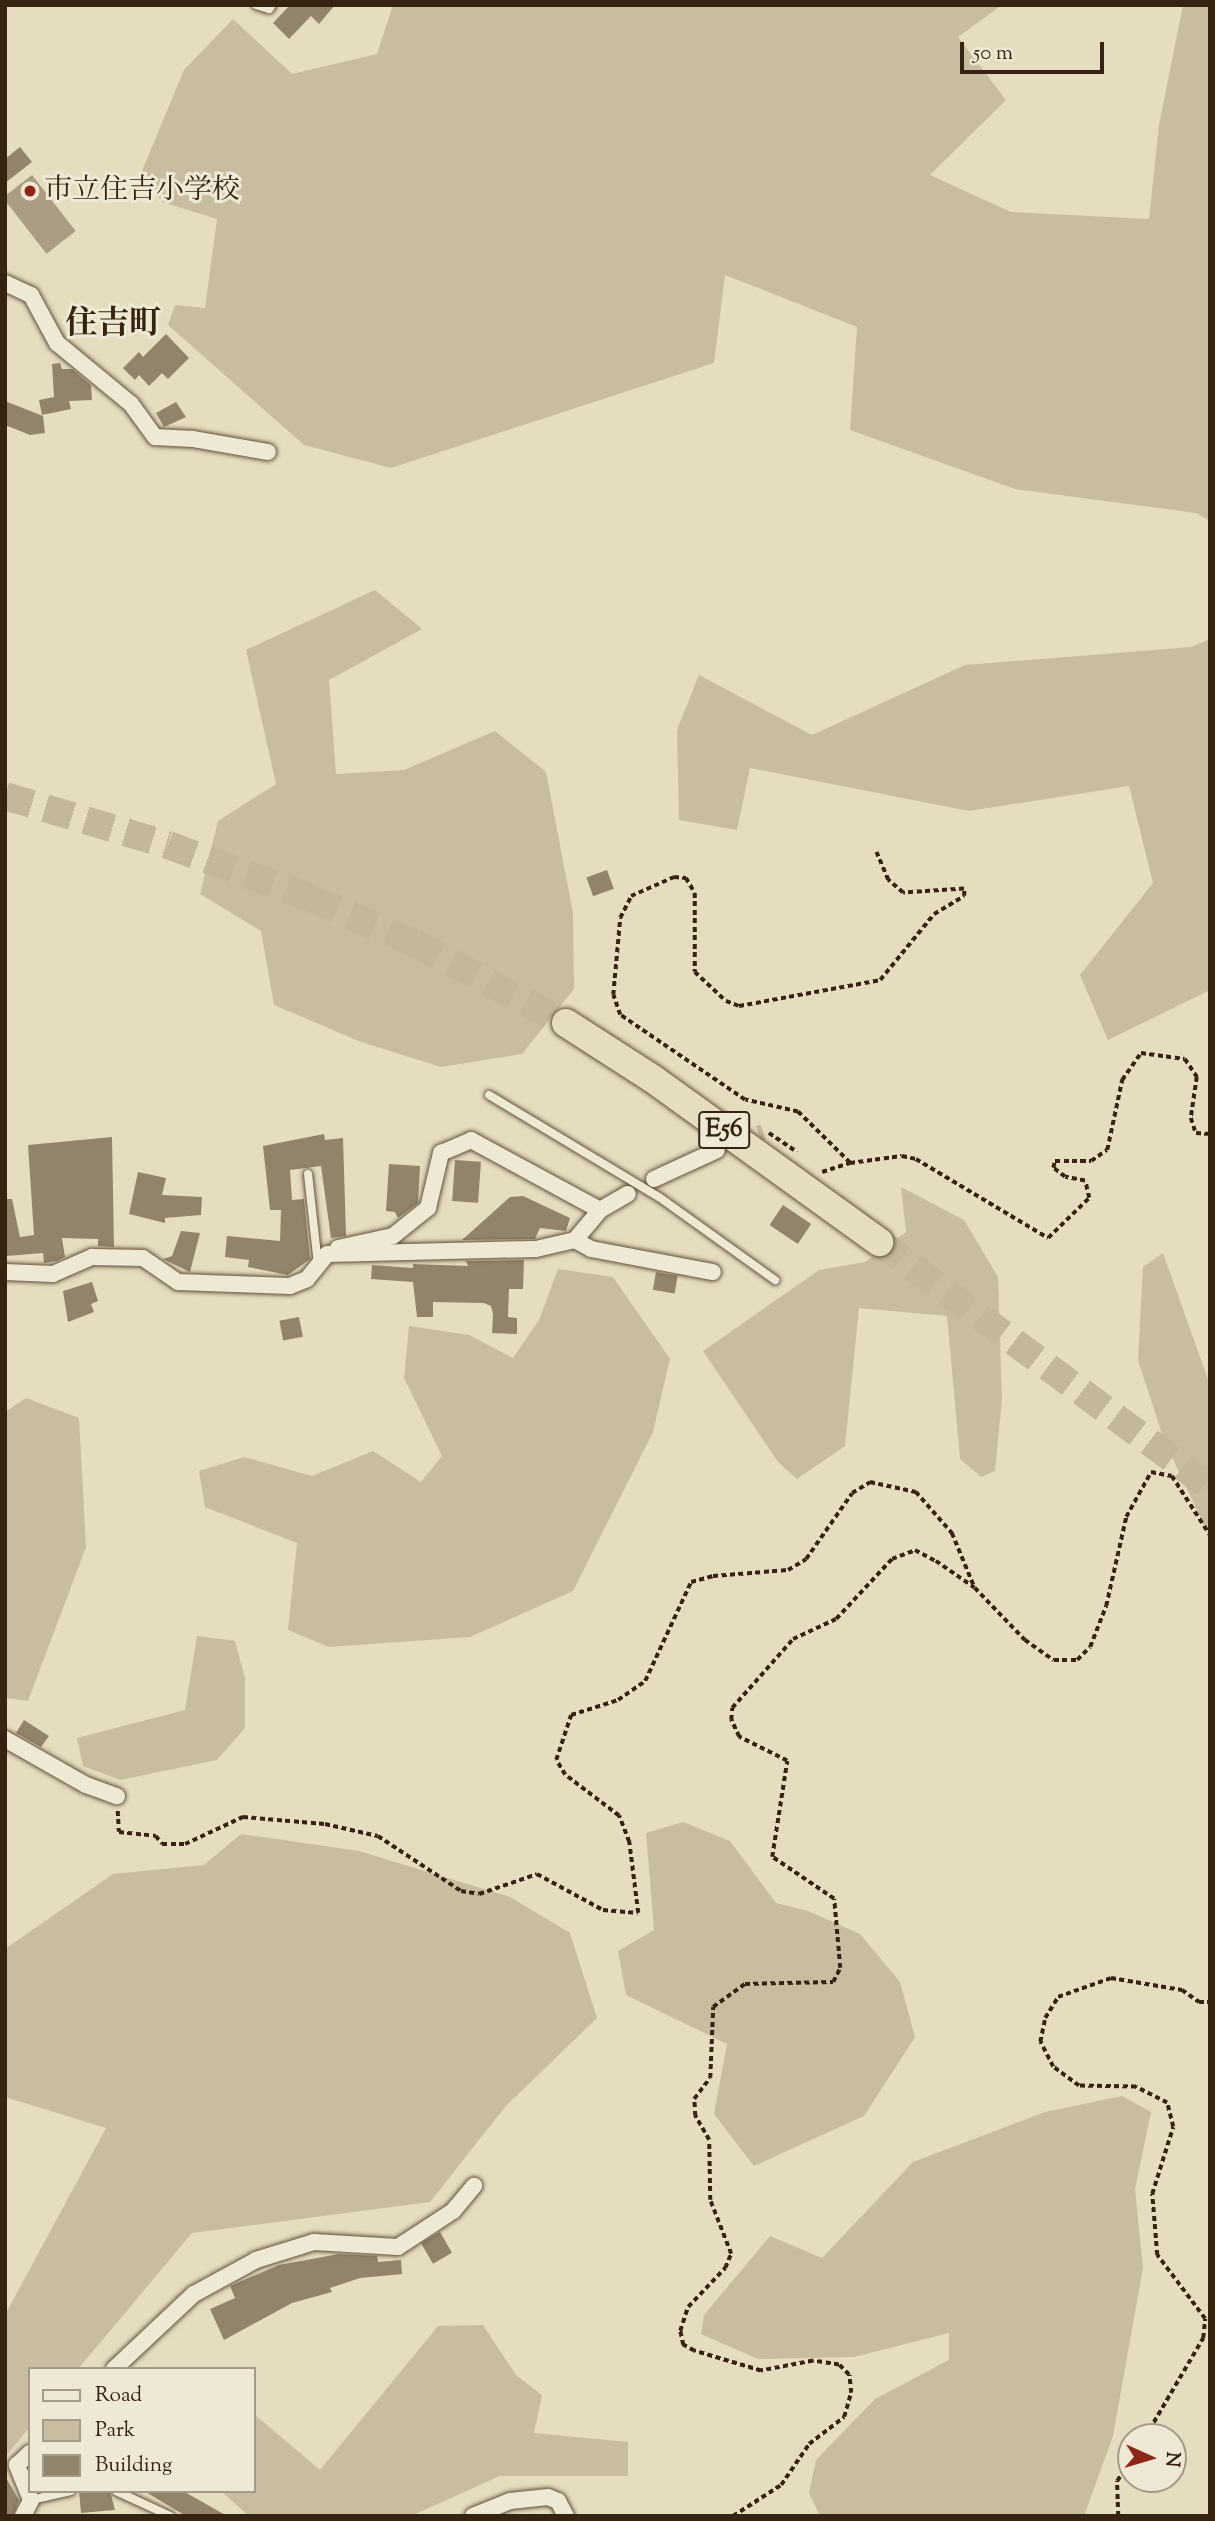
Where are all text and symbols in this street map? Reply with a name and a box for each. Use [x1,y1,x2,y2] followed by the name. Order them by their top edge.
[963,28,1106,72] scale bar
[973,39,1013,69] text: 50 m
[44,174,240,208] place label: 市立住吉小学校
[22,183,38,199] marker: 市立住吉小学校
[65,306,161,344] district label: 住吉町
[698,1107,750,1152] road number: E56
[28,2367,256,2493] legend
[95,2381,142,2411] text: Road
[95,2416,135,2446] text: Park
[1117,2423,1187,2493] north arrow
[95,2451,172,2481] text: Building
[1157,2451,1185,2468] text: N

